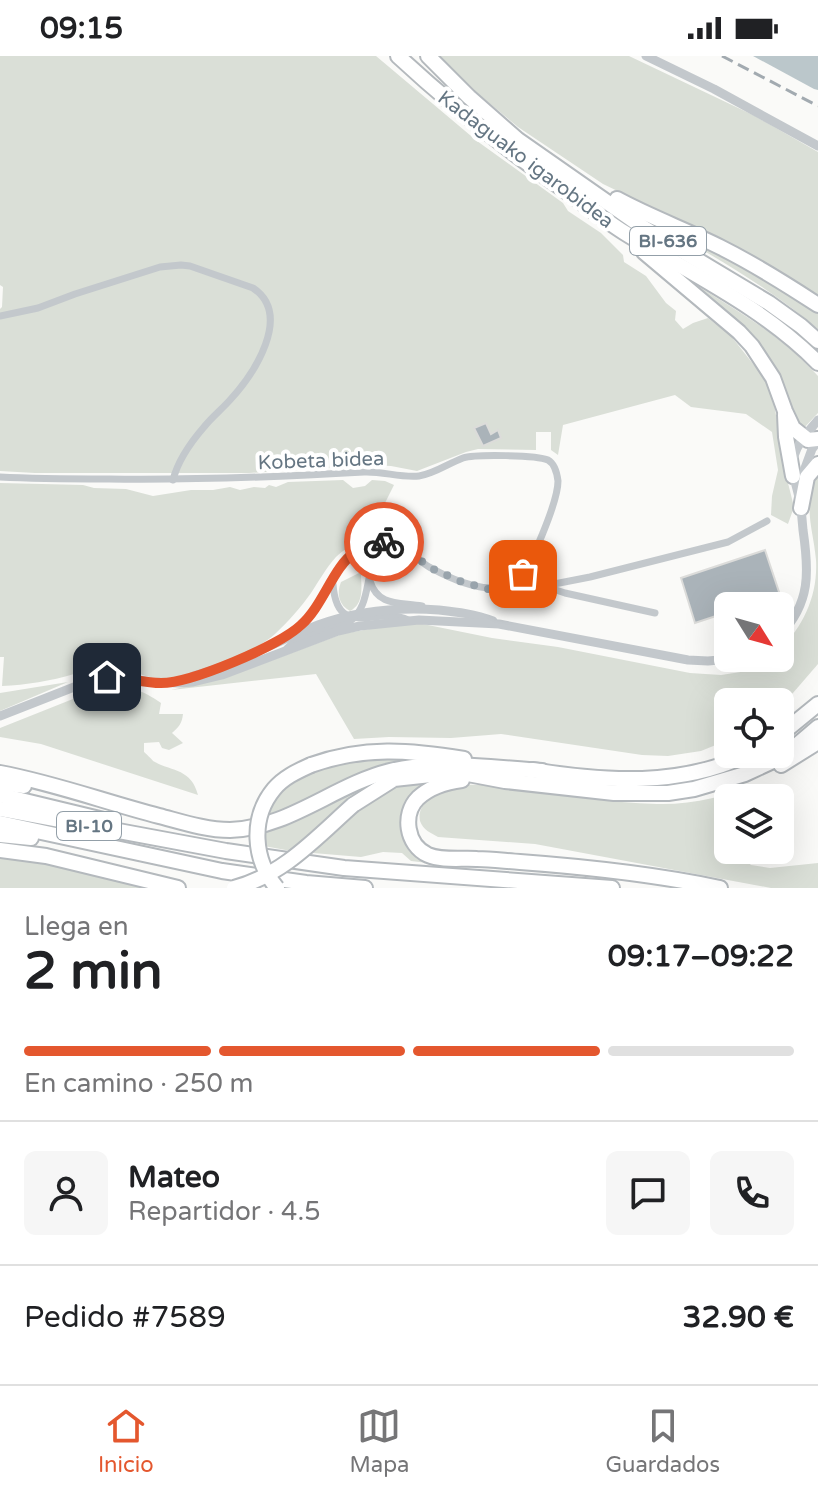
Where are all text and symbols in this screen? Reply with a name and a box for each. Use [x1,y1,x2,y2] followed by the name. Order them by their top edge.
[40,10,123,47] text: 09:15
[433,86,618,234] street label: Kadaguako igarobidea
[630,227,706,255] road number: BI-636
[257,447,385,475] street label: Kobeta bidea
[344,502,424,582] courier
[362,520,406,564] icon: bike
[489,540,557,608] pin
[501,552,545,596] icon: bag
[714,592,794,672] north arrow
[714,592,794,864] map controls
[73,643,141,711] pin
[85,655,129,699] icon: home
[714,688,794,768] button: locate
[714,784,794,864] button: layers
[57,812,121,840] road number: BI-10
[24,911,129,942] text: Llega en
[608,938,794,975] text: 09:17–09:22
[24,940,163,1003] text: 2 min
[24,1068,253,1099] text: En camino · 250 m
[24,1151,108,1235] button: person
[606,1151,690,1235] button: chat
[710,1151,794,1235] button: phone
[128,1159,220,1196] text: Mateo
[128,1196,320,1227] text: Repartidor · 4.5
[24,1299,226,1336] text: Pedido #7589
[683,1299,794,1336] text: 32.90 €
[98,1404,154,1478] tab: Inicio
[350,1404,409,1478] tab: Mapa
[605,1404,720,1478] tab: Guardados

